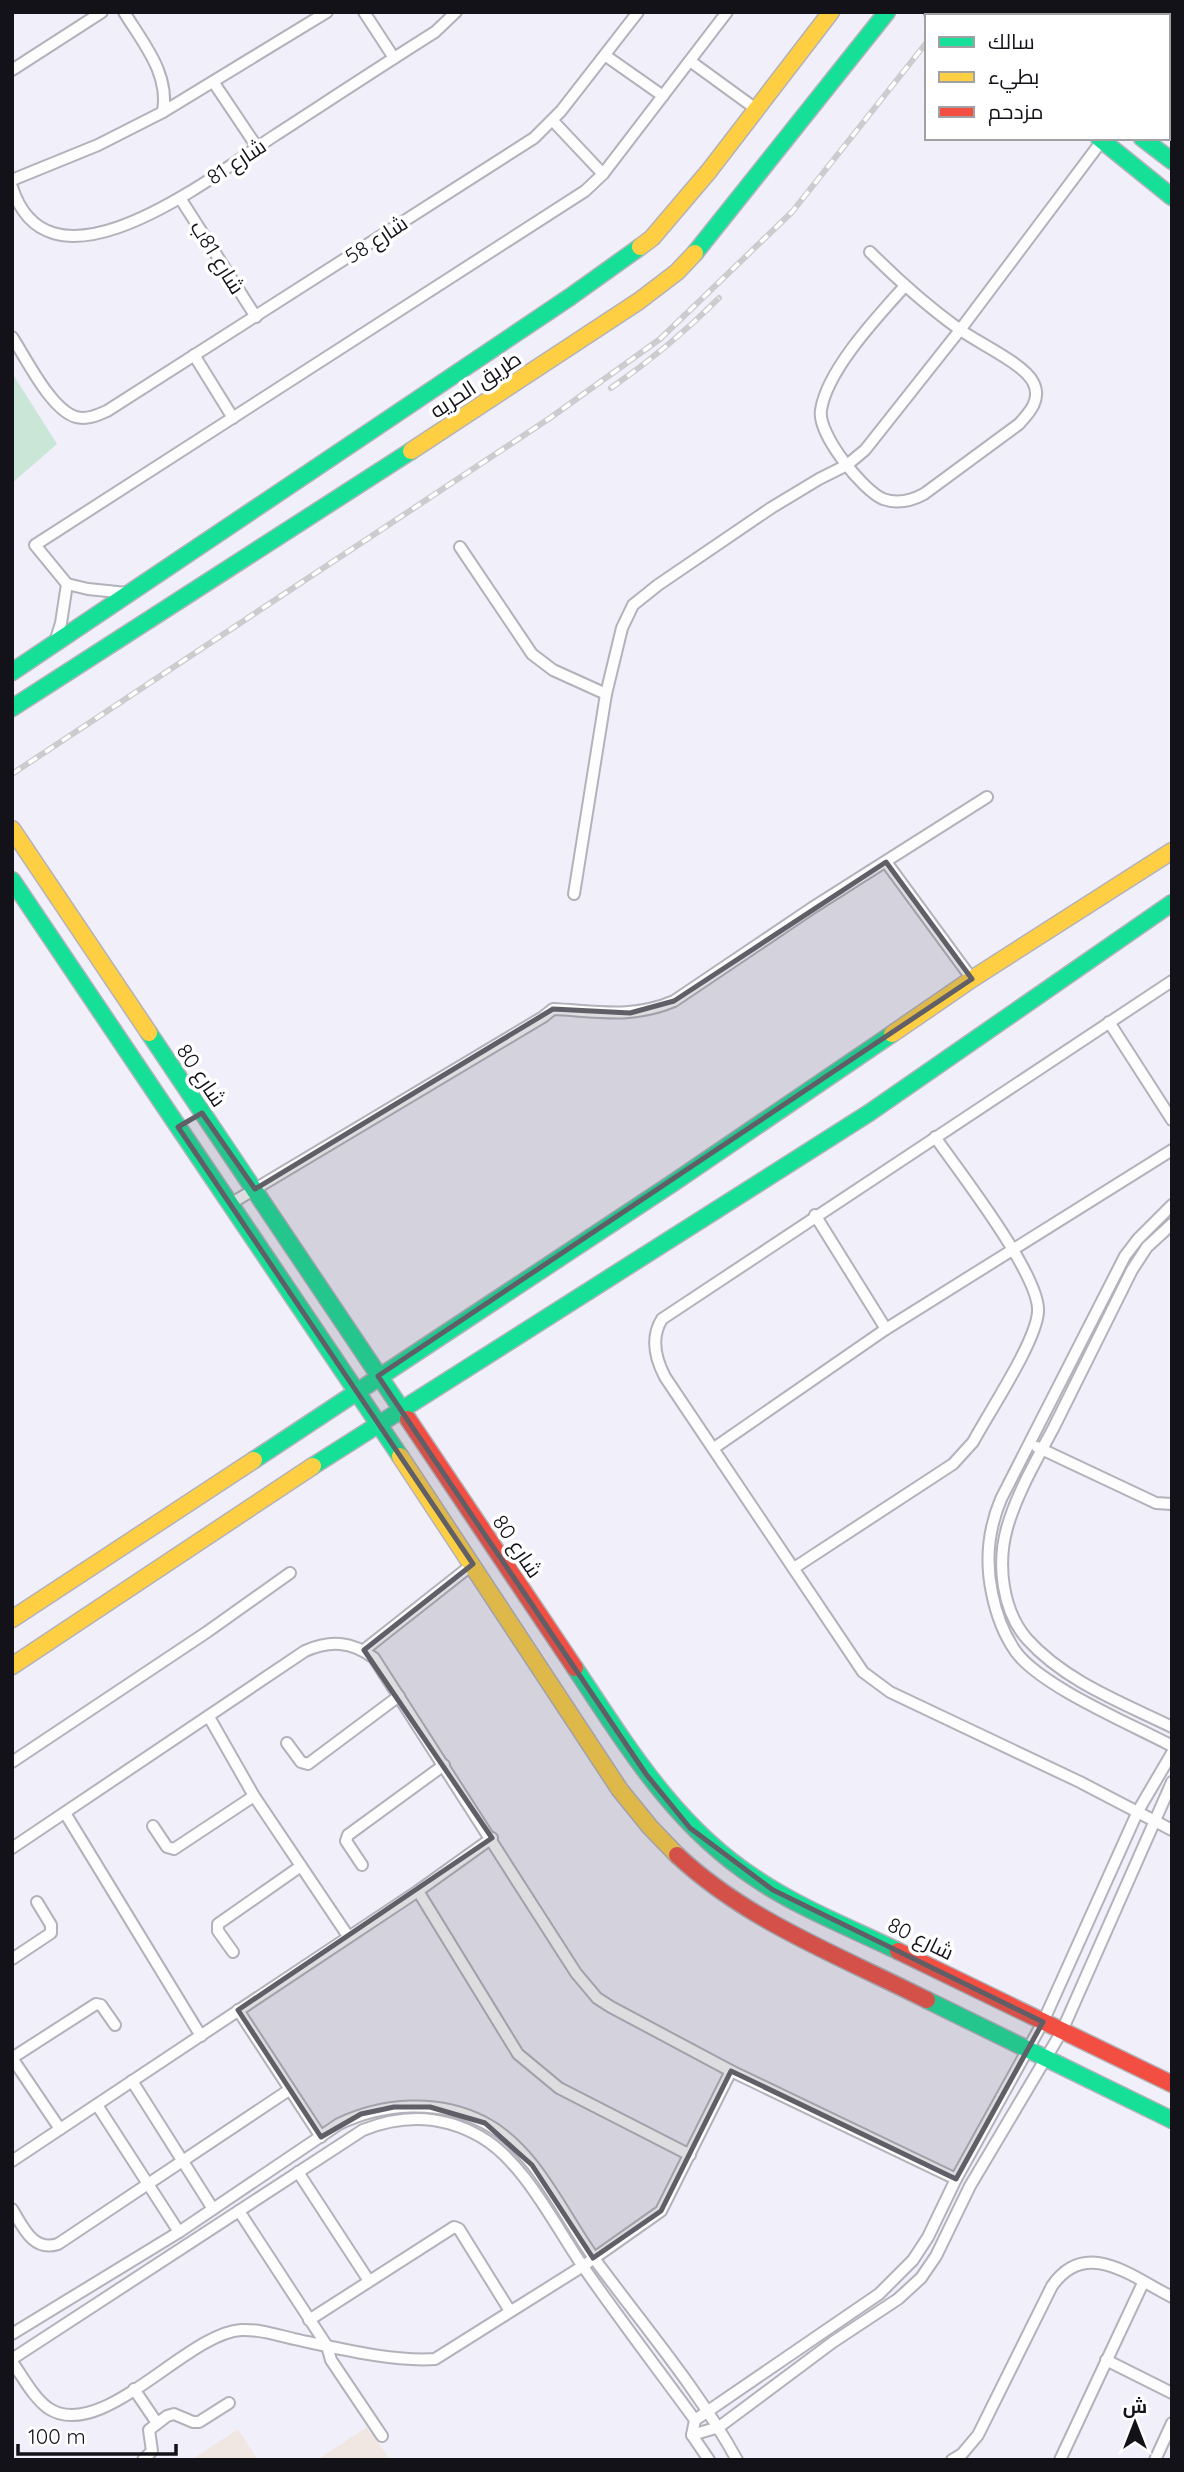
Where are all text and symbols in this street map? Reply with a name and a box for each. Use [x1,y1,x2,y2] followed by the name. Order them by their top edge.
[925,14,1170,140] legend
[988,28,1035,54] text: سالك
[988,63,1039,93] text: بطيء
[988,98,1043,126] text: مزدحم
[201,132,272,191] street label: شارع 81
[340,209,413,270] street label: شارع 58
[184,215,251,300] street label: شارع 81ب
[425,345,526,424] street label: طريق الحريه
[170,1039,232,1113] street label: شارع 80
[486,1510,548,1584] street label: شارع 80
[883,1911,958,1967] street label: شارع 80
[1100,2388,1170,2458] north arrow
[1123,2394,1147,2418] text: ش
[18,2412,175,2456] scale bar
[28,2423,86,2449] text: 100 m

